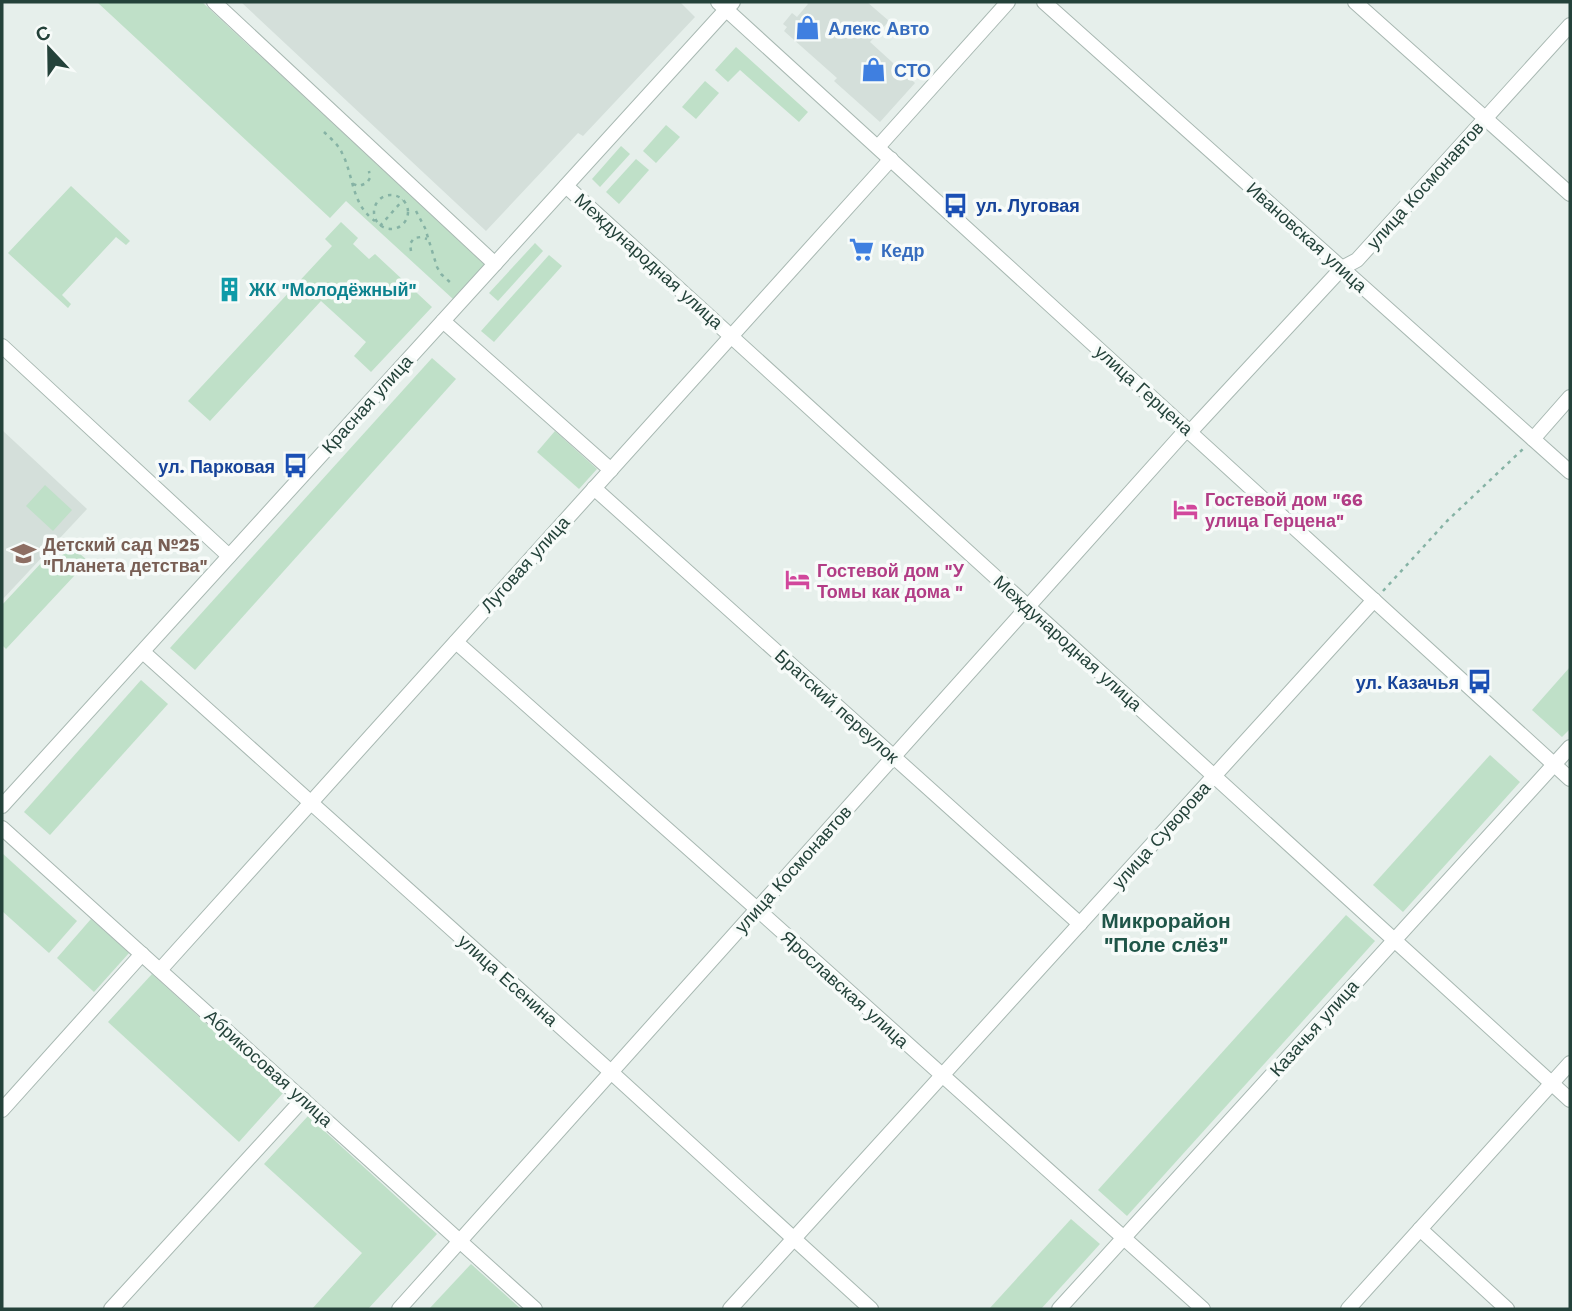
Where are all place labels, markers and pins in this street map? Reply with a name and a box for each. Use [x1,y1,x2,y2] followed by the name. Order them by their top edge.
[794,14,822,42] shop icon: Алекс Авто
[828,18,930,39] place label: Алекс Авто
[860,56,888,84] shop icon: СТО
[894,60,931,81] place label: СТО
[942,191,970,219] bus stop icon: ул. Луговая
[976,195,1080,216] place label: ул. Луговая
[847,236,875,264] supermarket icon: Кедр
[881,240,924,261] place label: Кедр
[215,275,243,303] building icon: ЖК "Молодёжный"
[248,279,417,300] place label: ЖК "Молодёжный"
[281,452,309,480] bus stop icon: ул. Парковая
[158,456,275,477] place label: ул. Парковая
[1205,489,1363,531] place label: Гостевой дом "66 улица Герцена"
[1171,495,1199,523] hotel icon: Гостевой дом "66 улица Герцена"
[43,534,208,576] place label: Детский сад №25 "Планета детства"
[9,540,37,568] school or university icon: Детский сад №25 "Планета детства"
[817,560,965,602] place label: Гостевой дом "У Томы как дома "
[783,566,811,594] hotel icon: Гостевой дом "У Томы как дома "
[1465,668,1493,696] bus stop icon: ул. Казачья
[1356,672,1459,693] place label: ул. Казачья

